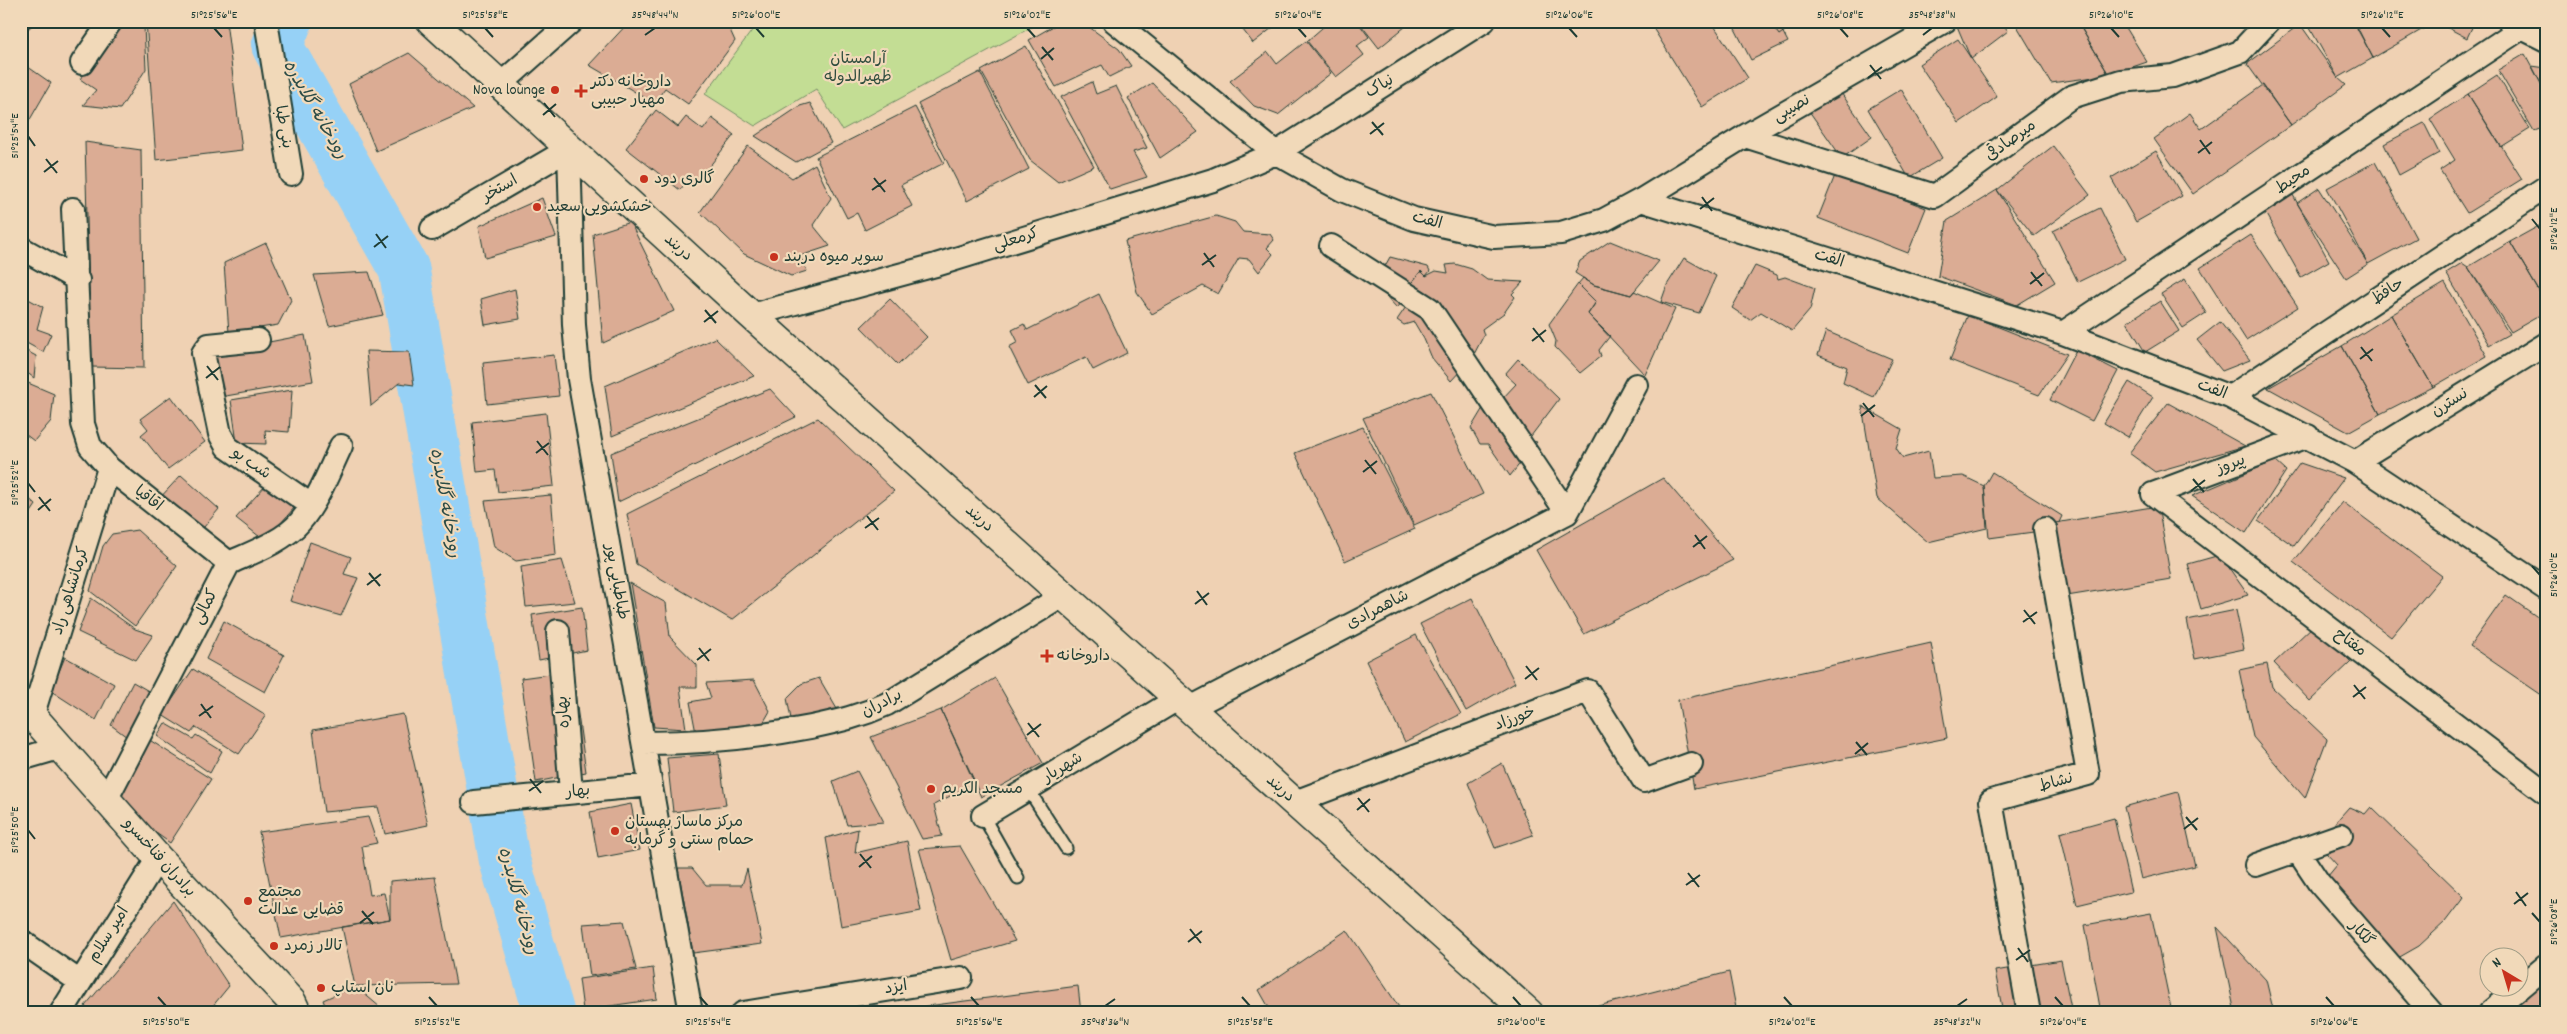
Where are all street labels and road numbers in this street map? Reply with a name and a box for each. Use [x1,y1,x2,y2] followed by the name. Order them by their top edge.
[1361,69,1399,105] street label: نیاک
[1769,89,1815,129] street label: نصیبی
[268,104,298,150] street label: بنی طبا
[1980,114,2041,167] street label: میرصادقی
[2271,160,2315,200] street label: محیط
[476,169,522,210] street label: استخر
[1409,206,1445,236] street label: الفت
[990,222,1042,258] street label: کرمعلی
[658,229,698,267] street label: دربند
[1811,244,1847,274] street label: الفت
[2367,273,2409,311] street label: حافظ
[2194,374,2230,406] street label: الفت
[2427,383,2473,423] street label: نسترن
[225,441,275,486] street label: شب بو
[2211,449,2249,482] street label: پیروز
[129,480,167,518] street label: اقاقیا
[959,500,999,538] street label: دربند
[598,540,634,622] street label: طباطبایی پور
[47,544,95,638] street label: کرمانشاهی راد
[1343,584,1413,636] street label: شاهمرادی
[187,585,225,629] street label: کمالی
[2329,623,2371,663] street label: مفتاح
[858,684,906,724] street label: برادران
[551,695,577,729] street label: بهاره
[1491,701,1539,737] street label: خورزاد
[1037,747,1088,790] street label: شهریار
[2036,767,2076,799] street label: نشاط
[1260,770,1300,808] street label: دربند
[563,779,591,805] street label: بهار
[116,812,201,903] street label: برادران فناخسرو
[83,902,135,968] street label: امیر سلام
[2342,914,2379,952] street label: گلکار
[883,975,909,1001] street label: ایزد

